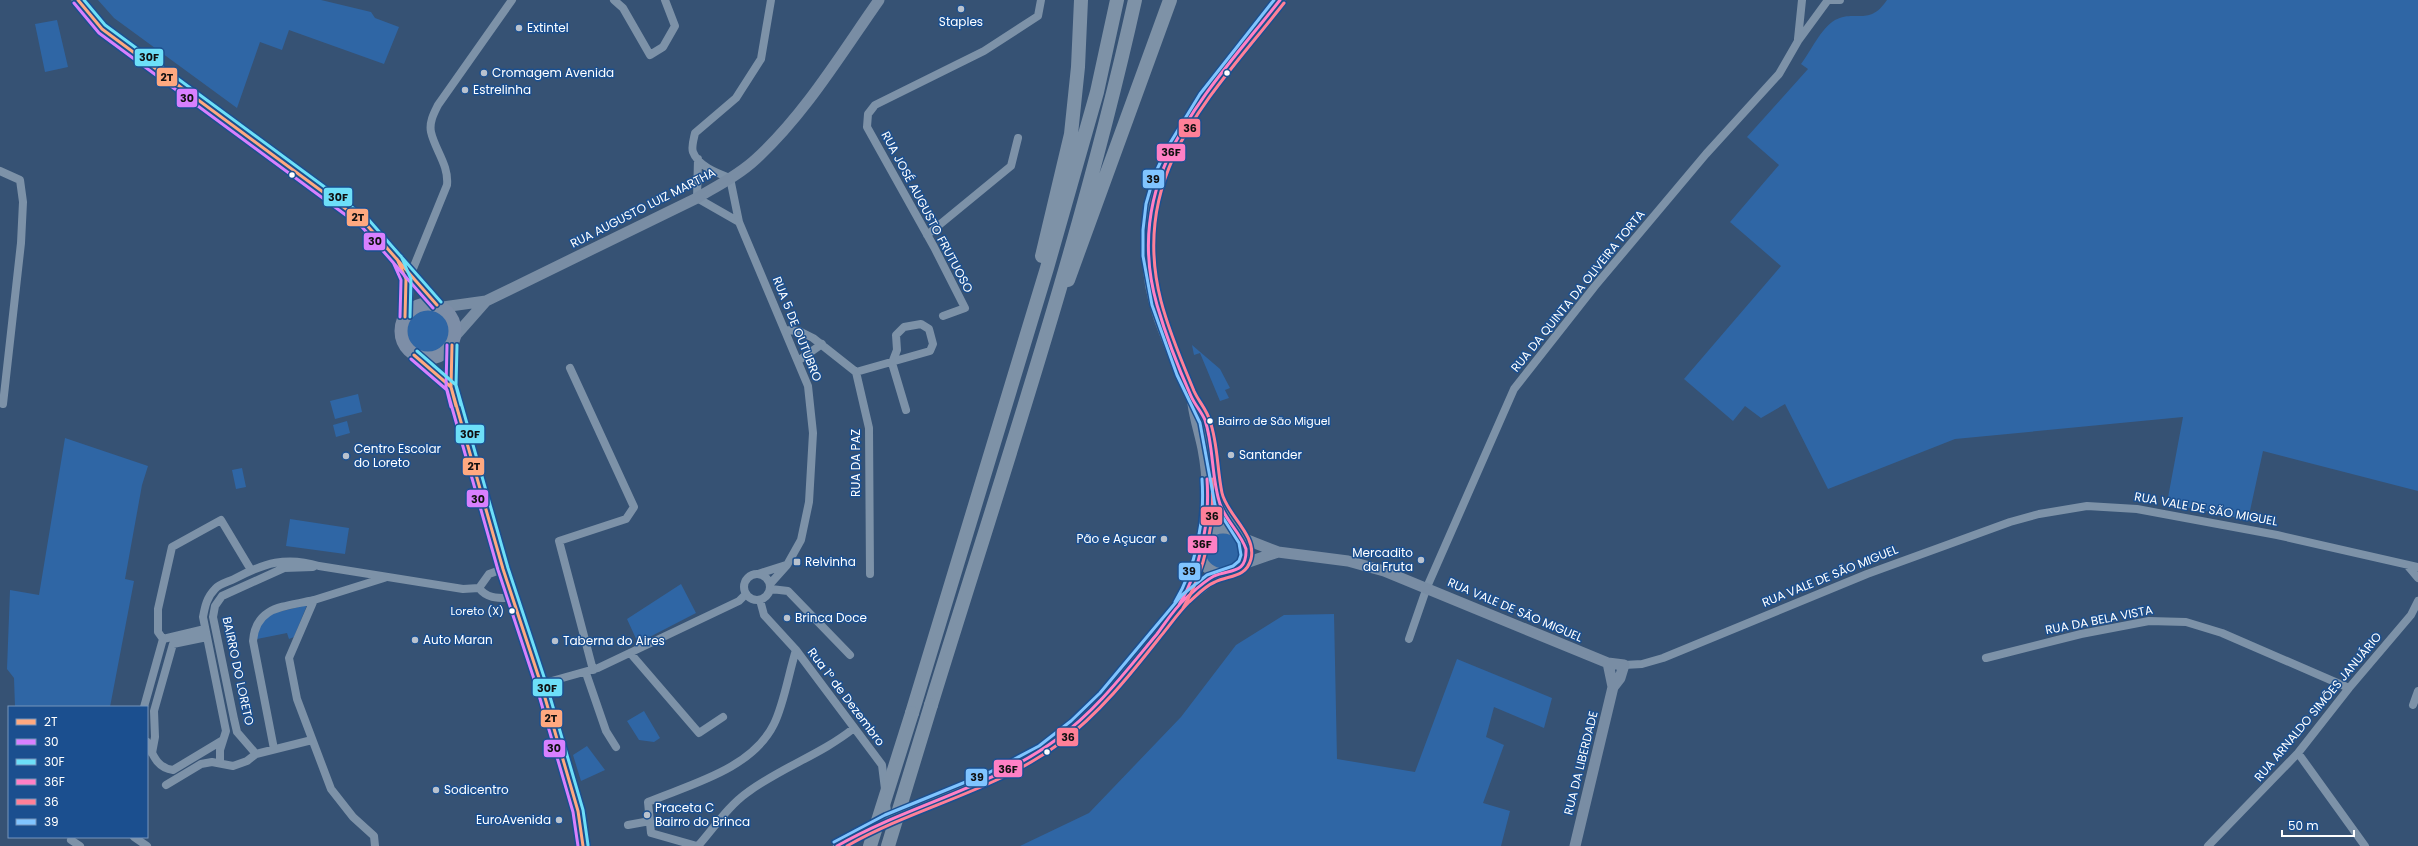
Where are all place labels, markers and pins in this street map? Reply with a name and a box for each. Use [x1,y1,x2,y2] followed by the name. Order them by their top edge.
[956,4,966,14] marker: Staples
[939,13,983,30] place label: Staples
[527,19,569,36] place label: Extintel
[514,23,524,33] marker: Extintel
[492,64,614,81] place label: Cromagem Avenida
[479,68,489,78] marker: Cromagem Avenida
[1222,68,1232,78] unlabelled marker
[473,81,531,98] place label: Estrelinha
[460,85,470,95] marker: Estrelinha
[287,170,297,180] unlabelled marker
[1218,413,1330,429] place label: Bairro de São Miguel
[1205,416,1215,426] marker: Bairro de São Miguel
[354,440,442,471] place label: Centro Escolar do Loreto
[1239,446,1303,463] place label: Santander
[1226,450,1236,460] marker: Santander
[341,451,351,461] marker: Centro Escolar do Loreto
[1076,530,1157,547] place label: Pão e Açucar
[1159,534,1169,544] marker: Pão e Açucar
[1352,544,1413,575] place label: Mercadito da Fruta
[805,553,856,570] place label: Relvinha
[1416,555,1426,565] marker: Mercadito da Fruta
[792,557,802,567] marker: Relvinha
[450,603,504,619] place label: Loreto (X)
[507,606,517,616] marker: Loreto (X)
[795,609,867,626] place label: Brinca Doce
[782,613,792,623] marker: Brinca Doce
[423,631,493,648] place label: Auto Maran
[563,632,665,649] place label: Taberna do Aires
[410,635,420,645] marker: Auto Maran
[550,636,560,646] marker: Taberna do Aires
[1042,747,1052,757] unlabelled marker
[444,781,509,798] place label: Sodicentro
[431,785,441,795] marker: Sodicentro
[655,799,750,830] place label: Praceta C Bairro do Brinca
[642,810,652,820] marker: Praceta C Bairro do Brinca
[476,811,551,828] place label: EuroAvenida
[554,815,564,825] marker: EuroAvenida

